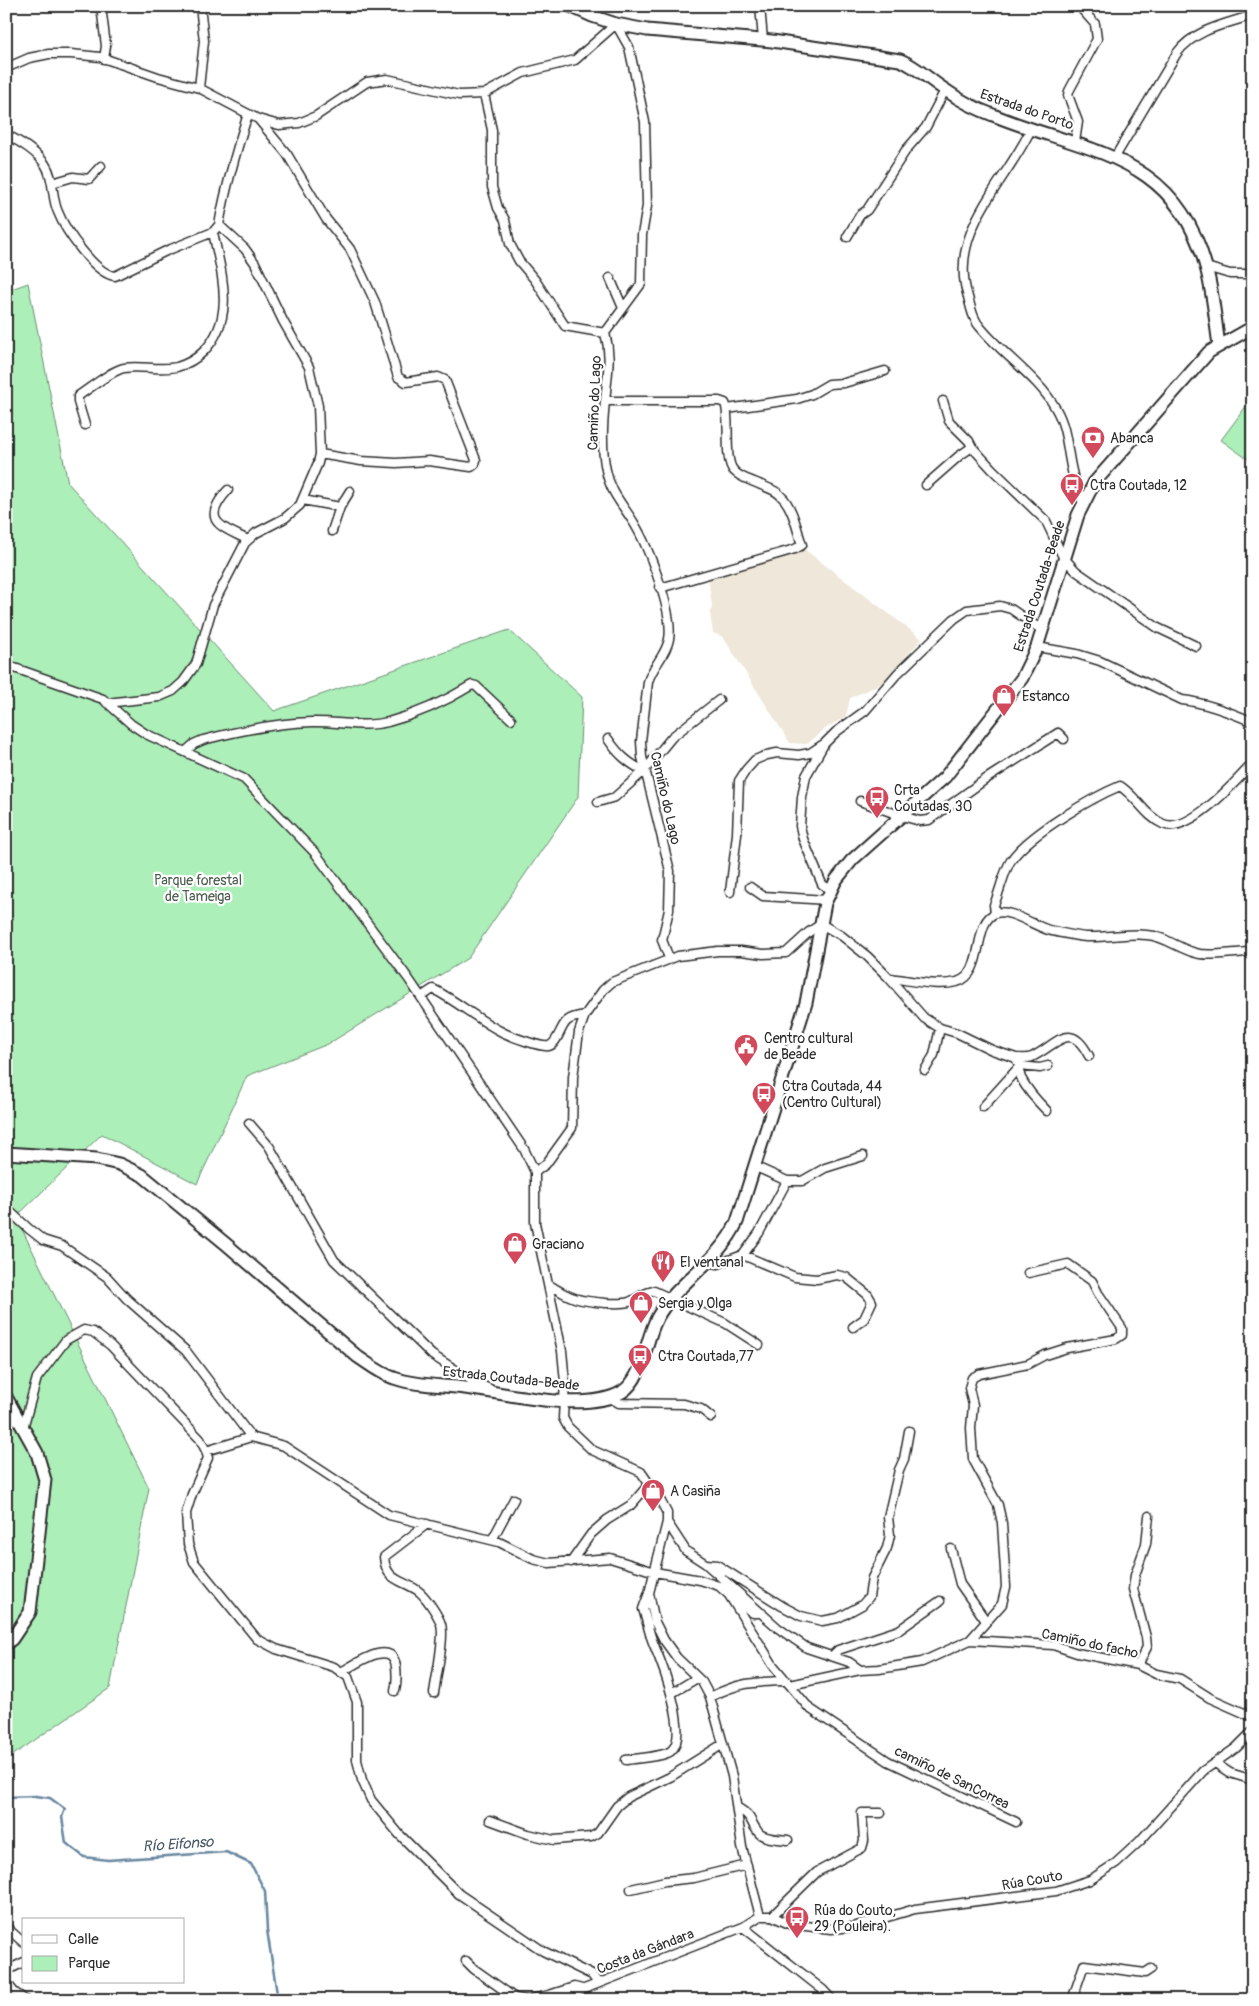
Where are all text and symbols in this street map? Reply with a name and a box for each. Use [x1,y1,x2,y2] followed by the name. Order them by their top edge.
[978,86,1076,134] street label: Estrada do Porto
[584,355,605,451] street label: Camiño do Lago
[1080,425,1106,459] bank icon: Abanca
[1110,430,1154,447] place label: Abanca
[1059,472,1085,506] bus stop icon: Ctra Coutada, 12
[1090,477,1187,494] place label: Ctra Coutada, 12
[1010,518,1069,654] street label: Estrada Coutada-Beade
[991,683,1017,717] shop icon: Estanco
[1022,688,1070,705] place label: Estanco
[647,750,685,847] street label: Camiño do Lago
[894,782,972,815] place label: Crta Coutadas, 30
[864,785,890,819] bus stop icon: Crta Coutadas, 30
[154,872,242,905] park label: Parque forestal de Tameiga
[764,1030,853,1063] place label: Centro cultural de Beade
[733,1033,759,1067] public building icon: Centro cultural de Beade
[782,1078,882,1111] place label: Ctra Coutada, 44 (Centro Cultural)
[751,1081,777,1115] bus stop icon: Ctra Coutada, 44 (Centro Cultural)
[502,1231,528,1265] shop icon: Graciano
[532,1236,585,1253] place label: Graciano
[650,1249,676,1283] restaurant icon: El ventanal
[680,1254,744,1271] place label: El ventanal
[628,1290,654,1324] shop icon: Sergia y Olga
[658,1295,732,1312] place label: Sergia y Olga
[627,1343,653,1377] bus stop icon: Ctra Coutada,77
[658,1348,754,1365] place label: Ctra Coutada,77
[442,1363,580,1394] street label: Estrada Coutada-Beade
[640,1478,666,1512] shop icon: A Casiña
[670,1483,721,1500] place label: A Casiña
[1040,1625,1140,1662] street label: Camiño do facho
[892,1742,1012,1813] street label: camiño de SanCorrea
[142,1832,215,1856] water label: Río Eifonso
[1000,1867,1064,1894] street label: Rúa Couto
[814,1902,896,1935] place label: Rúa do Couto, 29 (Pouleira).
[784,1905,810,1939] bus stop icon: Rúa do Couto, 29 (Pouleira).
[22,1918,185,1984] legend
[594,1925,696,1978] street label: Costa da Gándara
[68,1930,99,1949] text: Calle
[68,1954,111,1973] text: Parque

